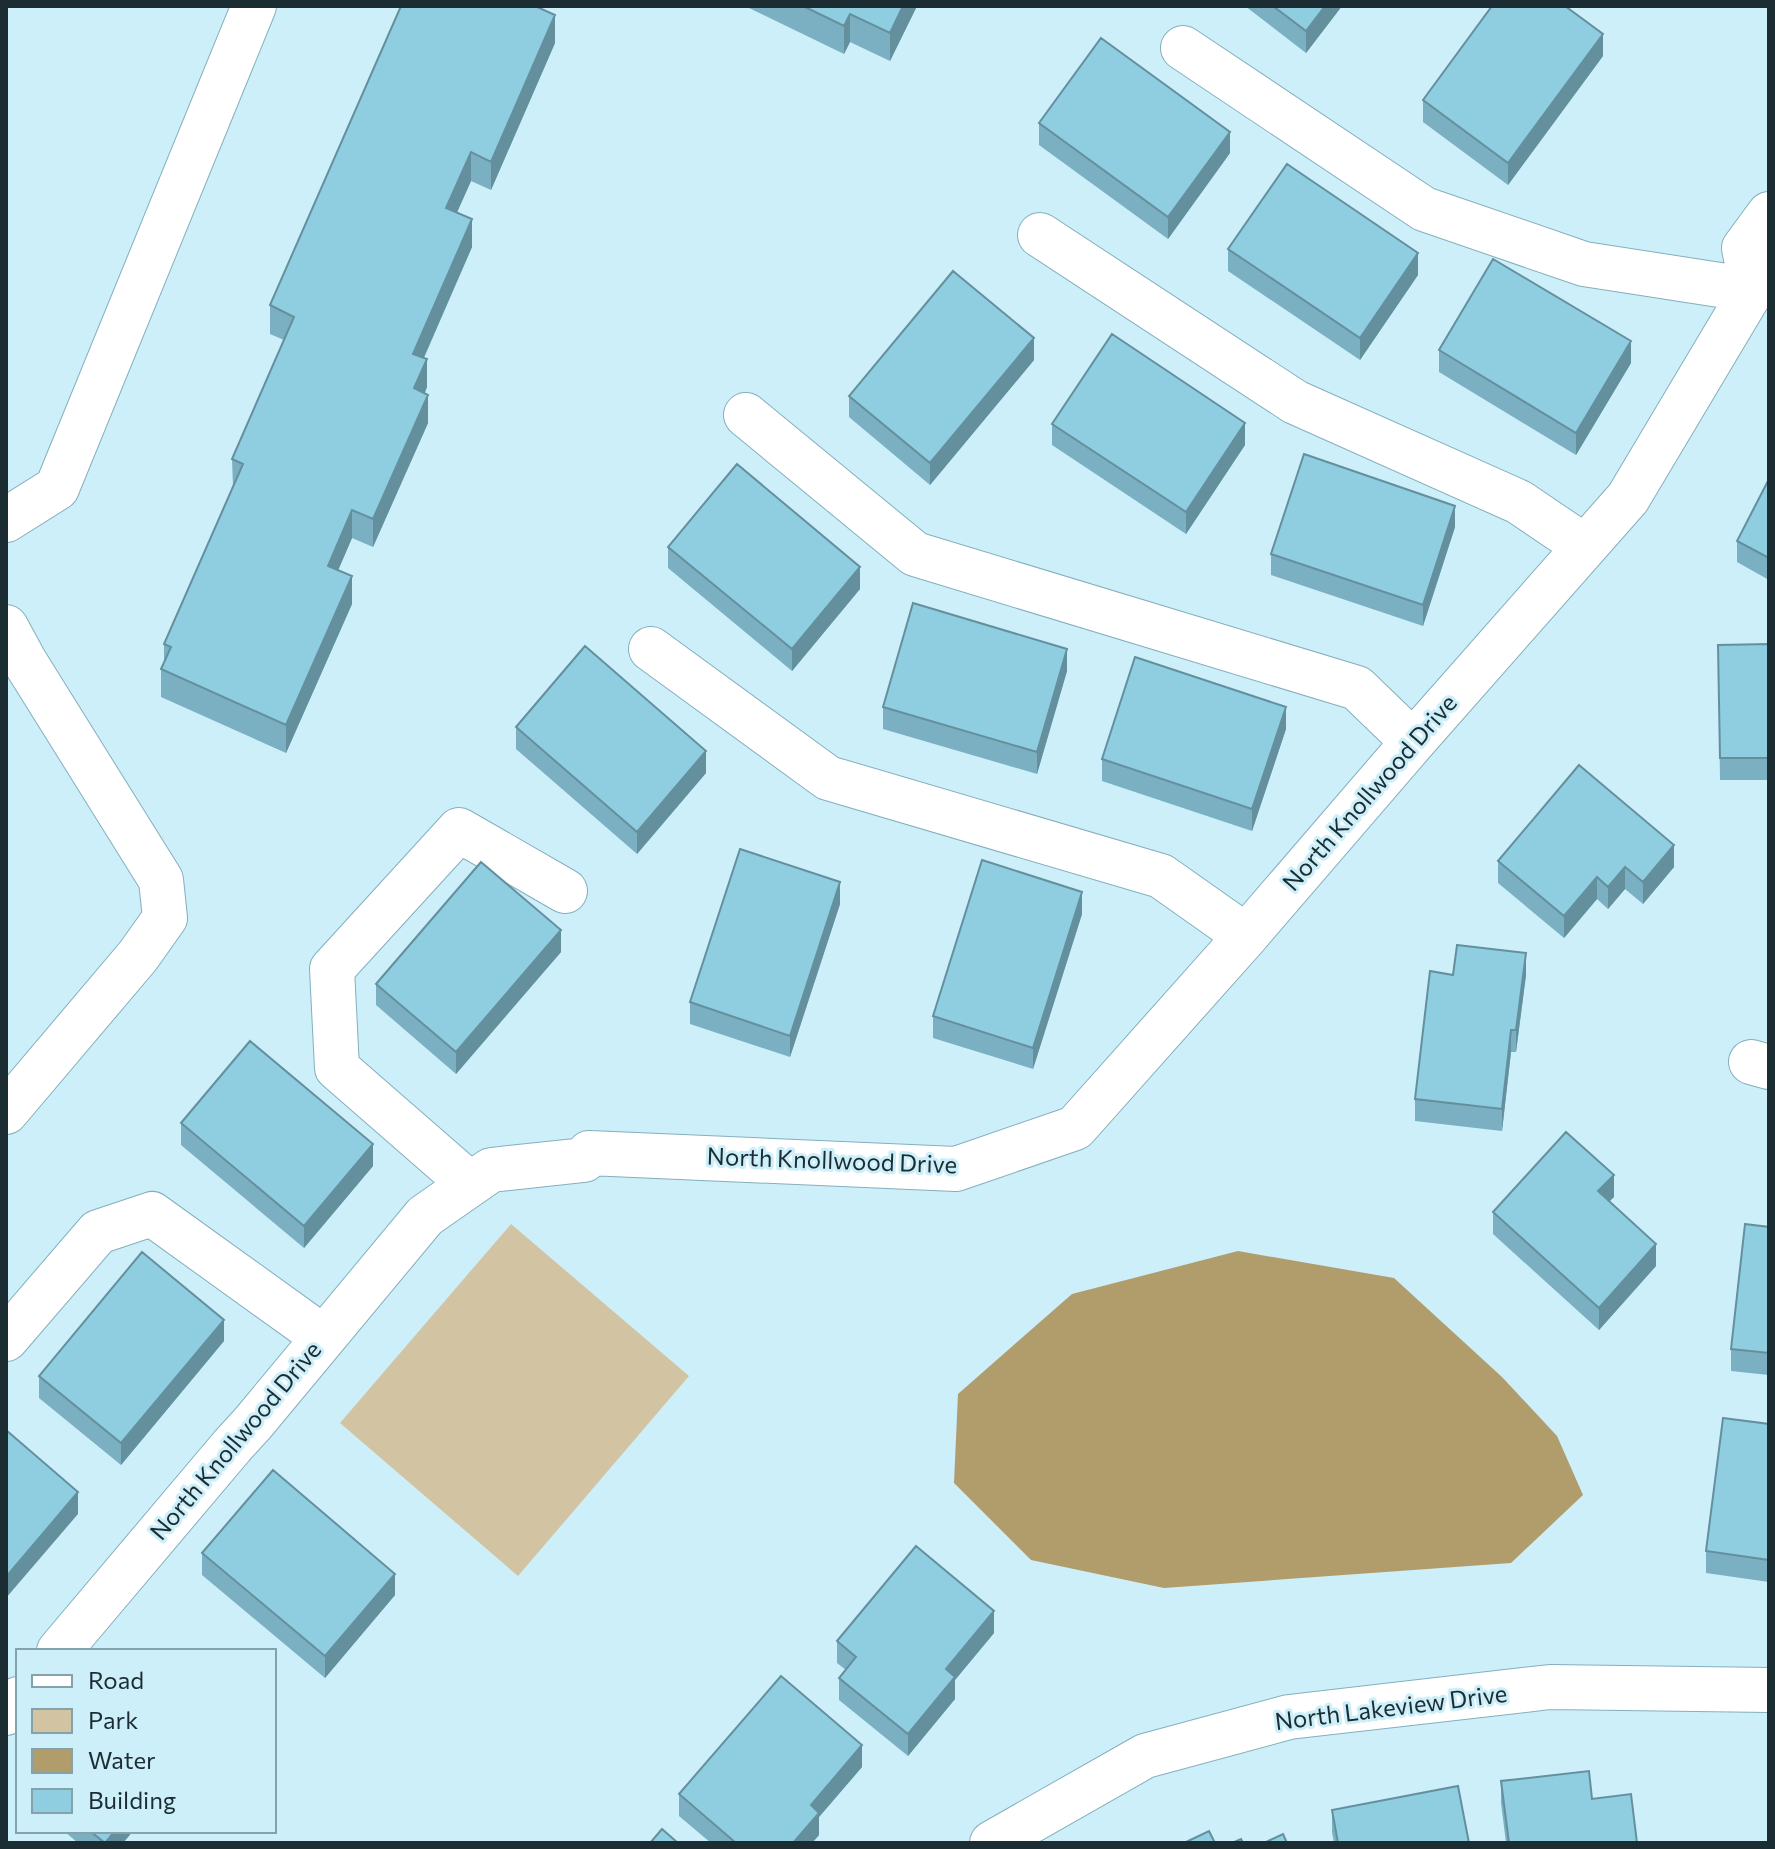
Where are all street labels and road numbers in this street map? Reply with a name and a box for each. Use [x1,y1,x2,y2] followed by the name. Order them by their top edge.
[1276,688,1462,896] street label: North Knollwood Drive
[706,1141,958,1178] street label: North Knollwood Drive
[143,1335,326,1545] street label: North Knollwood Drive
[1273,1678,1509,1735] street label: North Lakeview Drive

